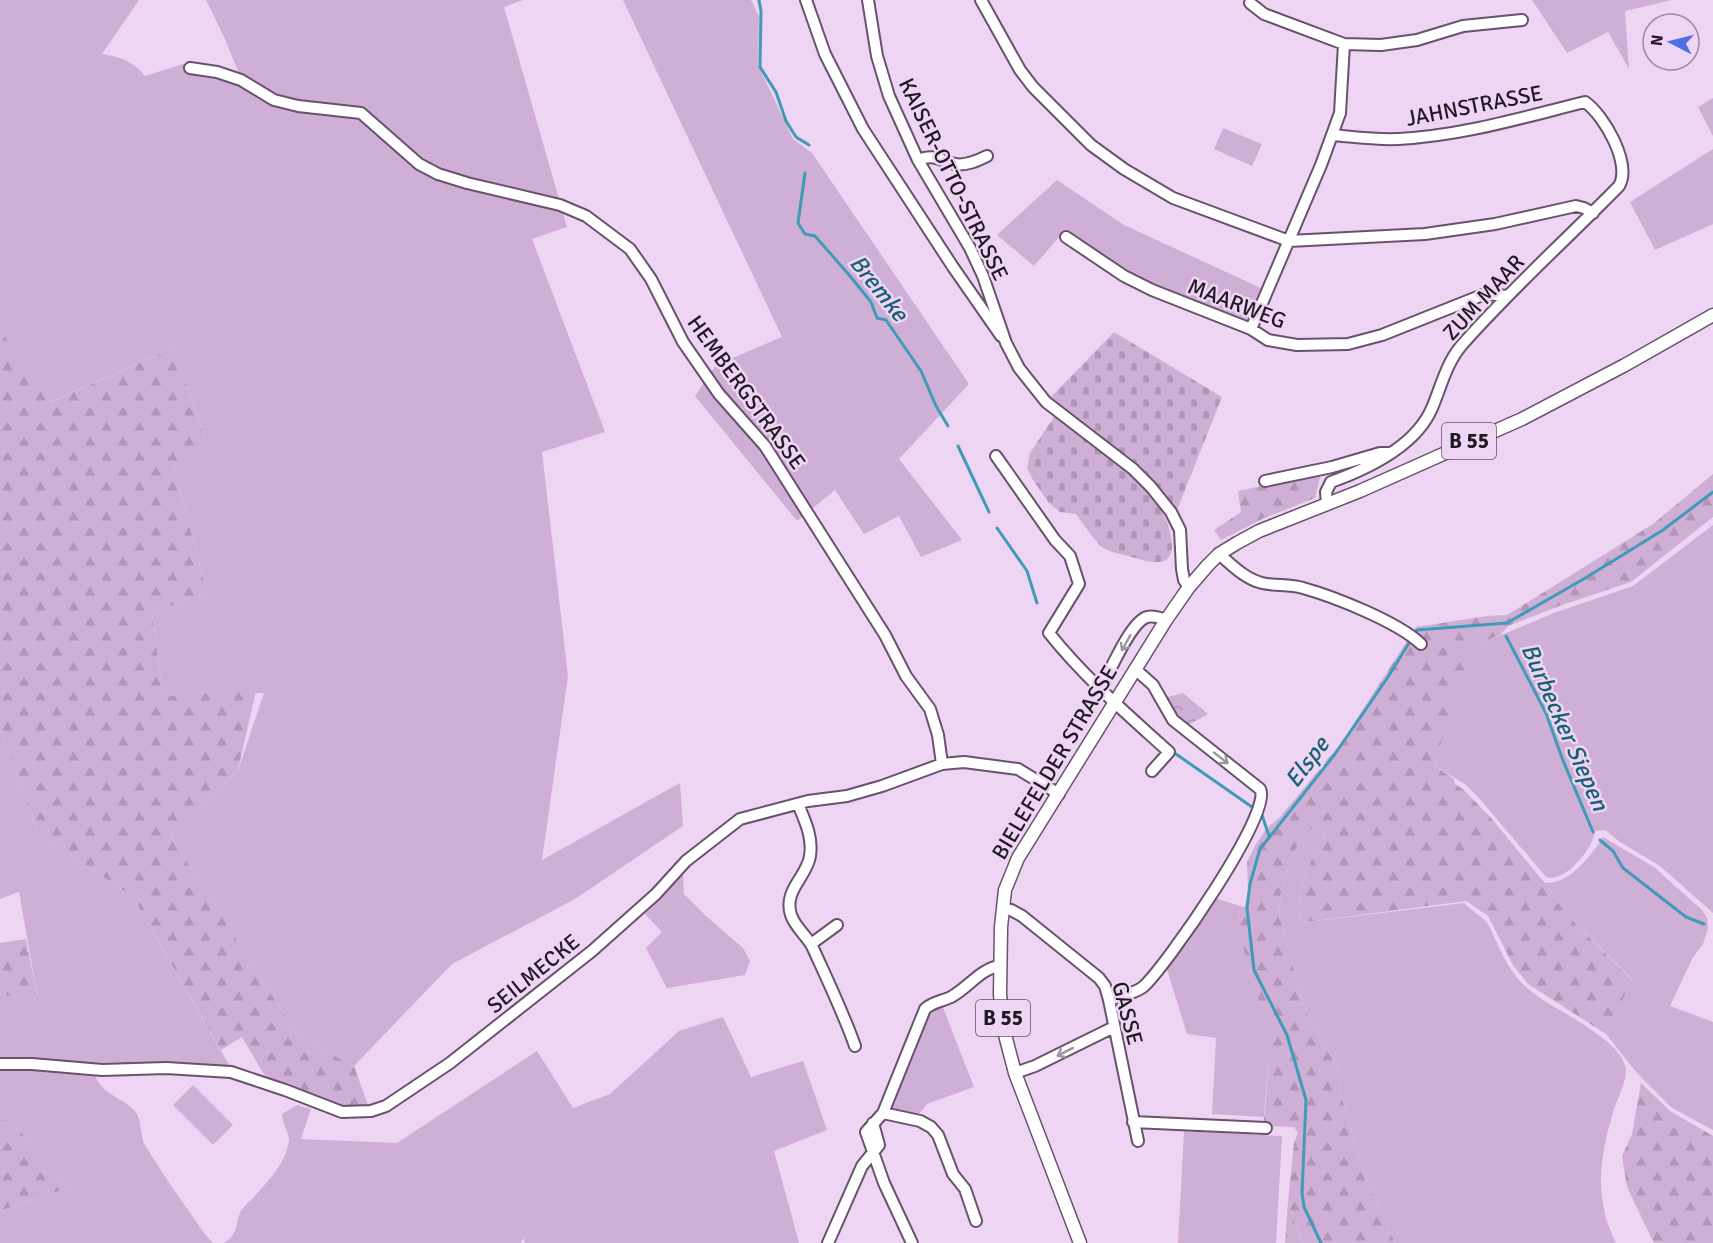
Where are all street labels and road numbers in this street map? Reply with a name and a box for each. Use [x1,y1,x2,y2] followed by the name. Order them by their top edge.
[893,74,1014,285] street label: KAISER-OTTO-STRASSE
[1403,79,1545,132] street label: JAHNSTRASSE
[1437,249,1530,346] street label: ZUM MAAR
[1184,272,1290,334] street label: MAARWEG
[682,310,812,475] street label: HEMBERGSTRASSE
[1442,423,1496,459] road number: B 55
[986,660,1123,864] street label: BIELEFELDER STRASSE
[482,928,585,1019] street label: SEILMECKE
[1106,978,1149,1048] street label: GASSE
[976,1000,1030,1036] road number: B 55

